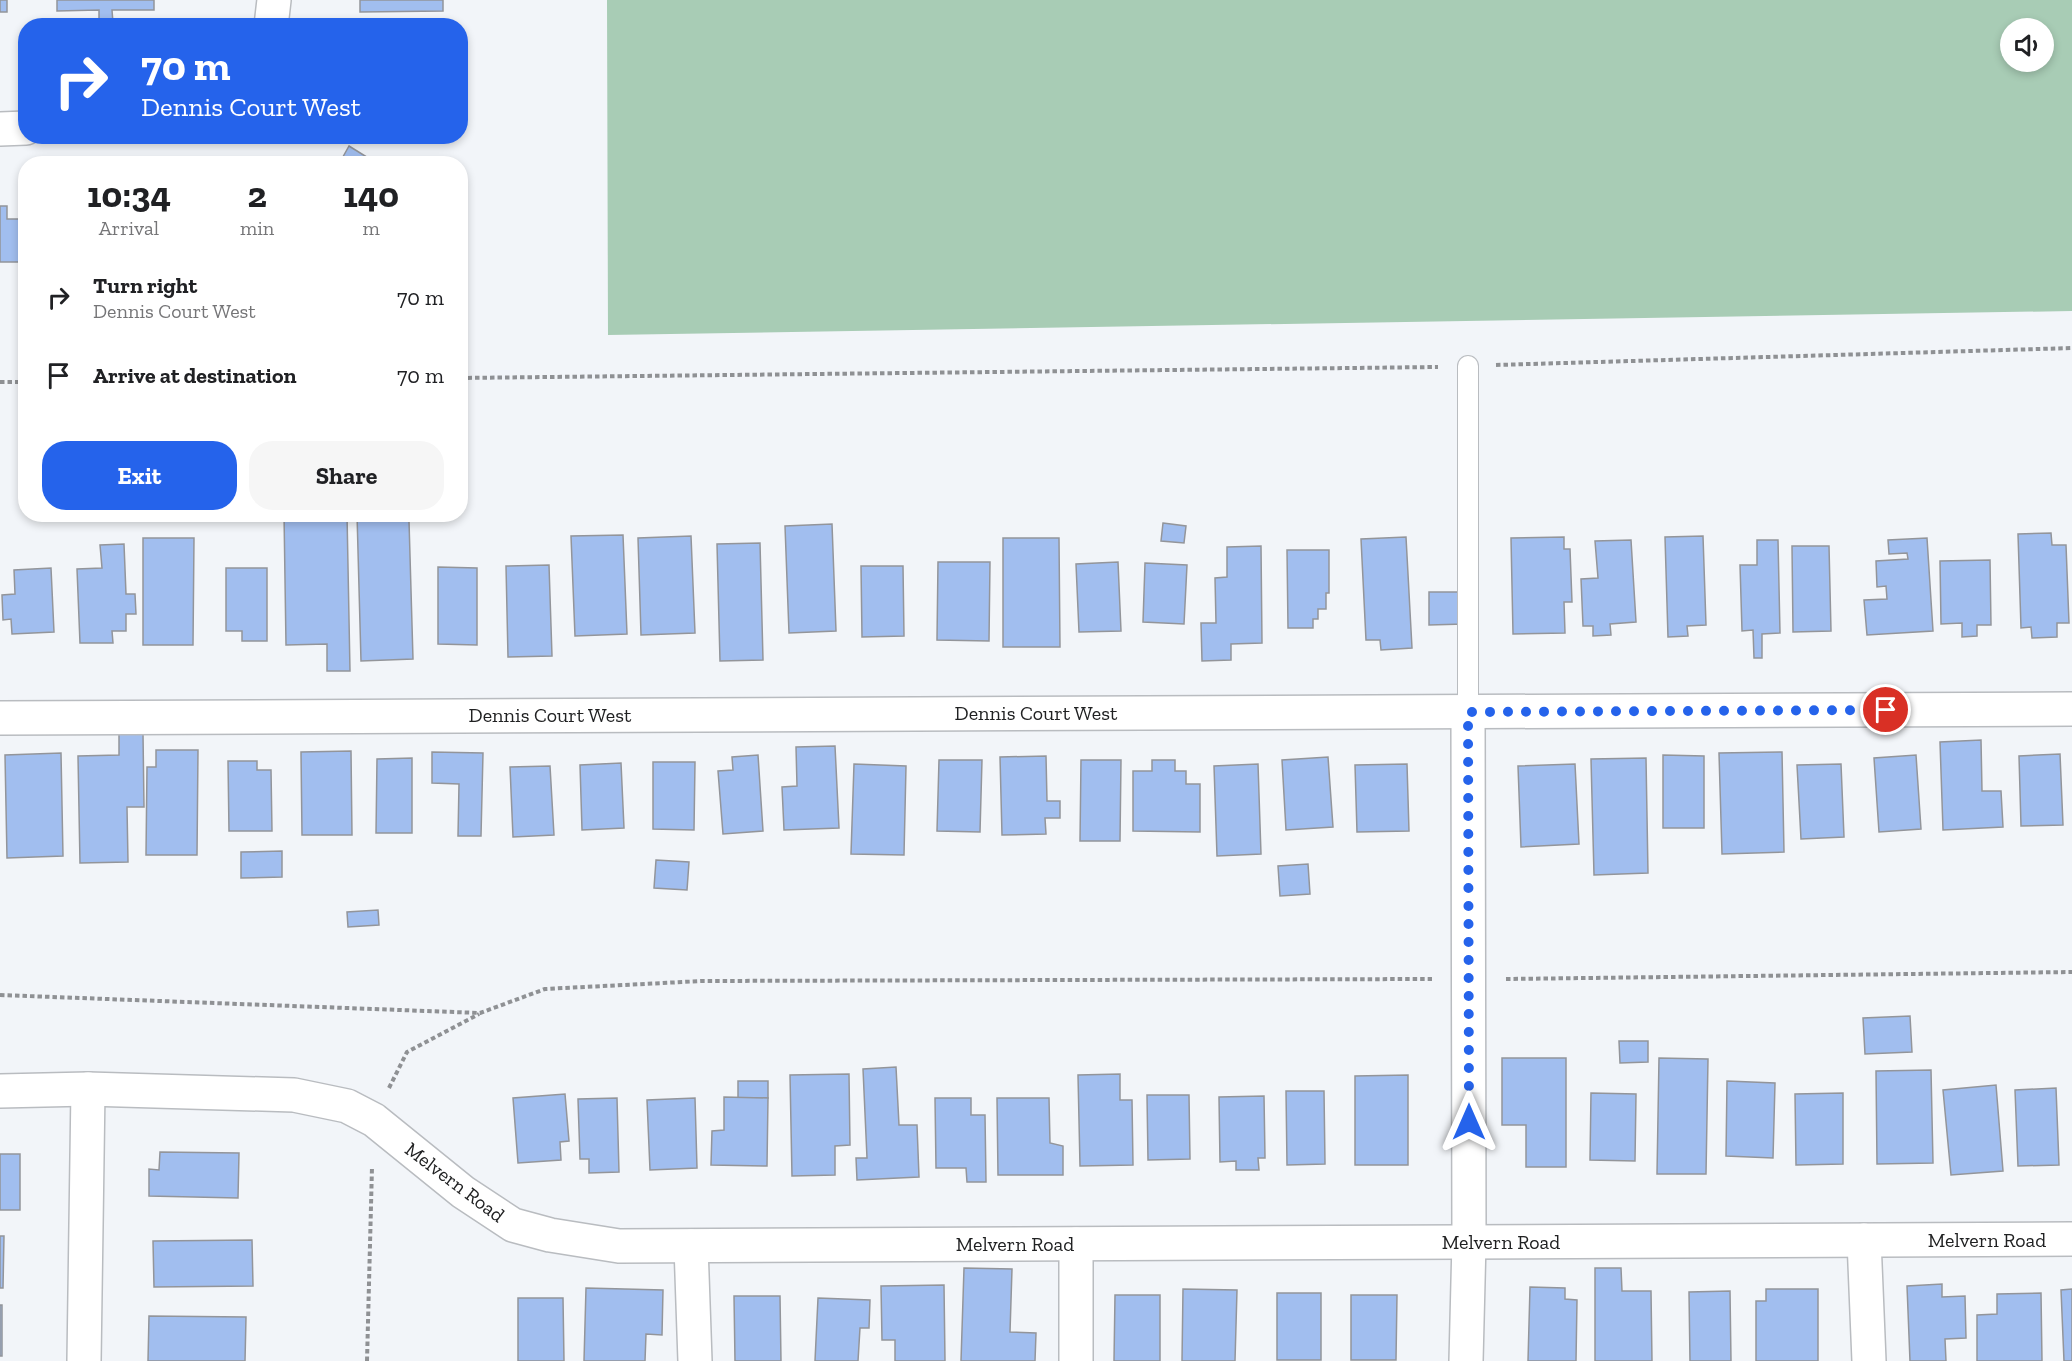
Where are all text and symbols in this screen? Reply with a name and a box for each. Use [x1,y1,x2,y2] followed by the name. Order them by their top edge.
[2000,18,2054,72] map controls
[2000,18,2054,72] button: sound
[141,40,231,91] text: 70 m
[42,42,120,120] icon: right
[141,91,361,123] text: Dennis Court West
[87,173,171,216] text: 10:34
[247,173,267,216] text: 2
[343,173,399,216] text: 140
[99,216,159,240] text: Arrival
[240,216,274,240] text: min
[362,216,380,240] text: m
[93,272,197,299] text: Turn right
[42,281,75,314] icon: right
[397,284,444,311] text: 70 m
[93,299,256,323] text: Dennis Court West
[42,359,75,392] icon: arrive
[93,362,296,389] text: Arrive at destination
[397,362,444,389] text: 70 m
[42,441,237,510] button: Exit
[249,441,444,510] button: Share
[1860,684,1911,735] pin
[1869,693,1902,726] icon: arrive
[955,701,1118,725] street label: Dennis Court West
[469,703,632,727] street label: Dennis Court West
[1437,1090,1501,1154] position arrow
[401,1137,509,1227] street label: Melvern Road
[1928,1228,2046,1252] street label: Melvern Road
[1442,1230,1560,1254] street label: Melvern Road
[956,1232,1074,1256] street label: Melvern Road

